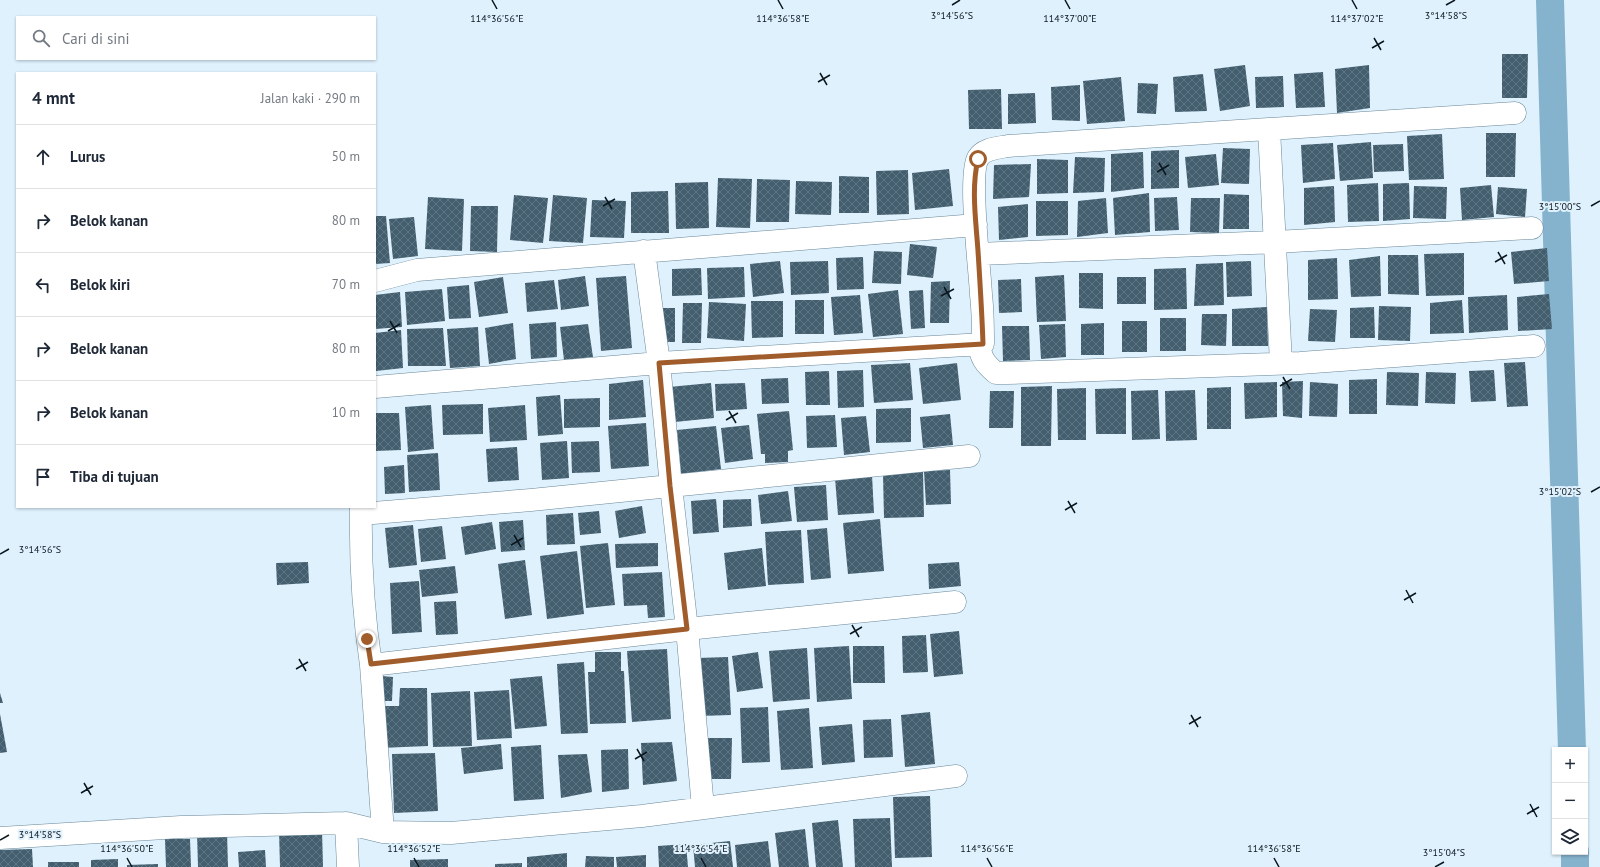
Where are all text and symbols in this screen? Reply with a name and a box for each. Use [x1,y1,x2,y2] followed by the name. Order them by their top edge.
[931,9,973,22] text: 3°14'56"S
[1425,9,1467,22] text: 3°14'58"S
[470,12,524,25] text: 114°36'56"E
[756,12,810,25] text: 114°36'58"E
[1043,12,1097,25] text: 114°37'00"E
[1330,12,1384,25] text: 114°37'02"E
[16,16,376,60] search box
[30,27,52,49] icon: search
[62,29,130,48] text: Cari di sini
[32,87,75,109] text: 4 mnt
[261,90,360,107] text: Jalan kaki · 290 m
[32,146,54,168] icon: ahead
[70,147,105,166] text: Lurus
[332,148,360,165] text: 50 m
[969,150,987,168] route start
[1539,200,1581,213] text: 3°15'00"S
[32,210,54,232] icon: right
[70,211,148,230] text: Belok kanan
[332,212,360,229] text: 80 m
[32,274,54,296] icon: left
[70,275,130,294] text: Belok kiri
[332,276,360,293] text: 70 m
[32,338,54,360] icon: right
[70,339,148,358] text: Belok kanan
[332,340,360,357] text: 80 m
[32,402,54,424] icon: right
[70,403,148,422] text: Belok kanan
[332,404,360,421] text: 10 m
[32,466,54,488] icon: arrive
[70,467,159,486] text: Tiba di tujuan
[1539,485,1581,498] text: 3°15'02"S
[19,543,61,556] text: 3°14'56"S
[358,630,376,648] route end
[1552,747,1588,855] map controls
[1552,747,1588,783] button: +
[1552,783,1588,819] button: −
[1552,819,1588,855] button: layers
[19,828,61,841] text: 3°14'58"S
[100,842,154,855] text: 114°36'50"E
[387,842,441,855] text: 114°36'52"E
[674,842,728,855] text: 114°36'54"E
[960,842,1014,855] text: 114°36'56"E
[1247,842,1301,855] text: 114°36'58"E
[1423,846,1465,859] text: 3°15'04"S

